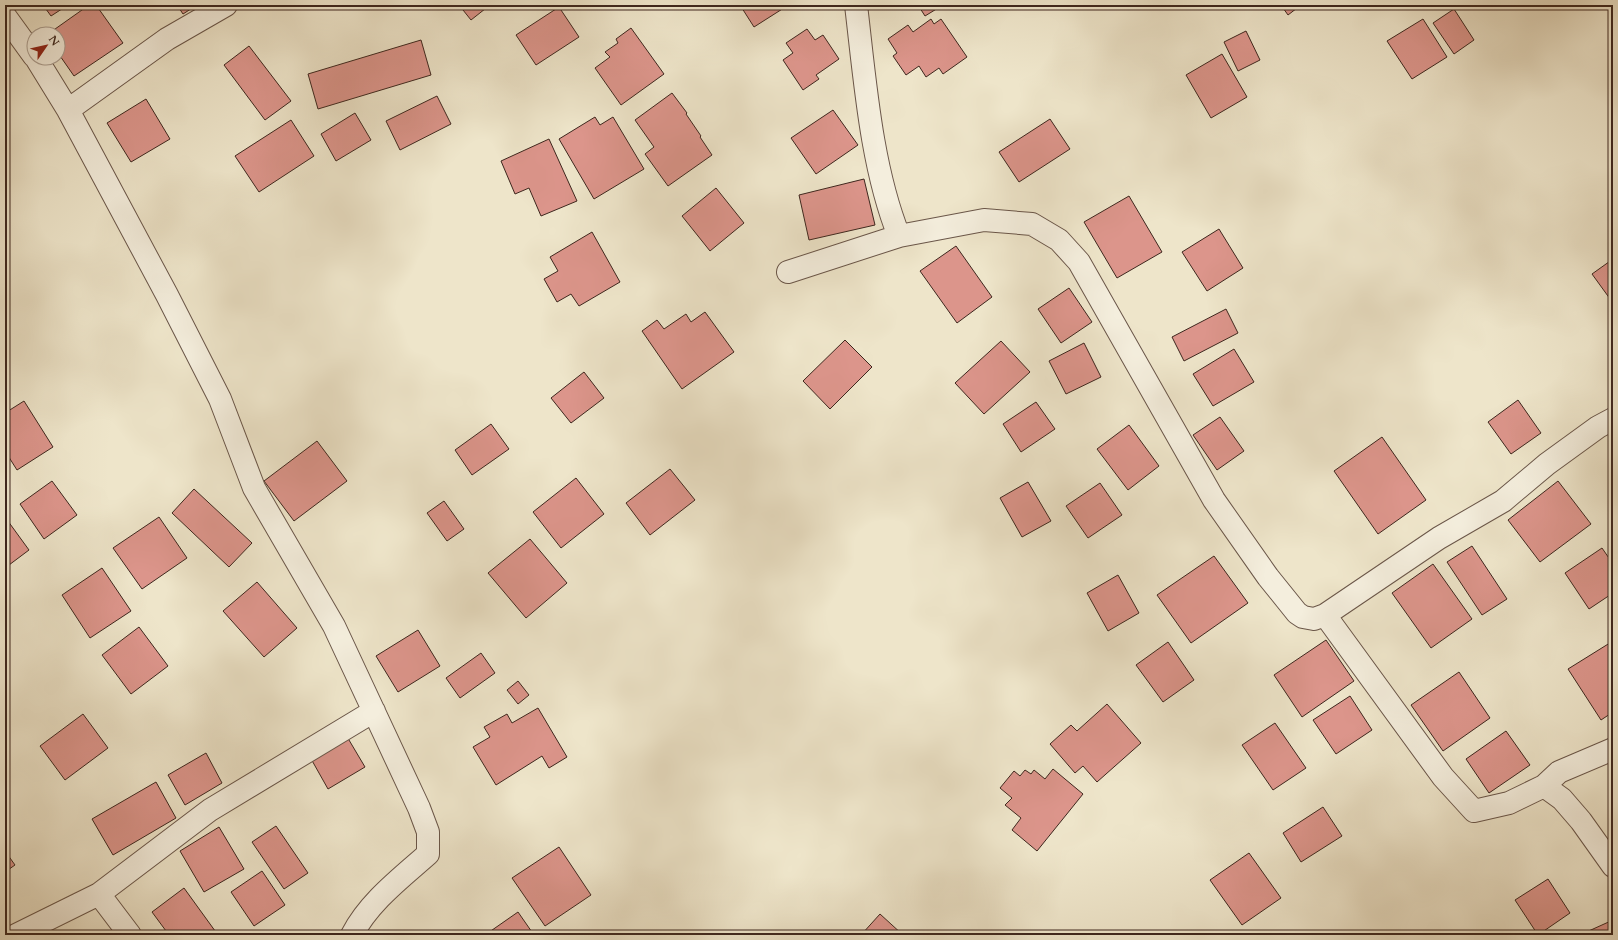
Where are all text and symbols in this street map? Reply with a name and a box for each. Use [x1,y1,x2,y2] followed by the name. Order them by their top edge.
[26,26,66,66] north arrow
[45,33,63,49] text: N

